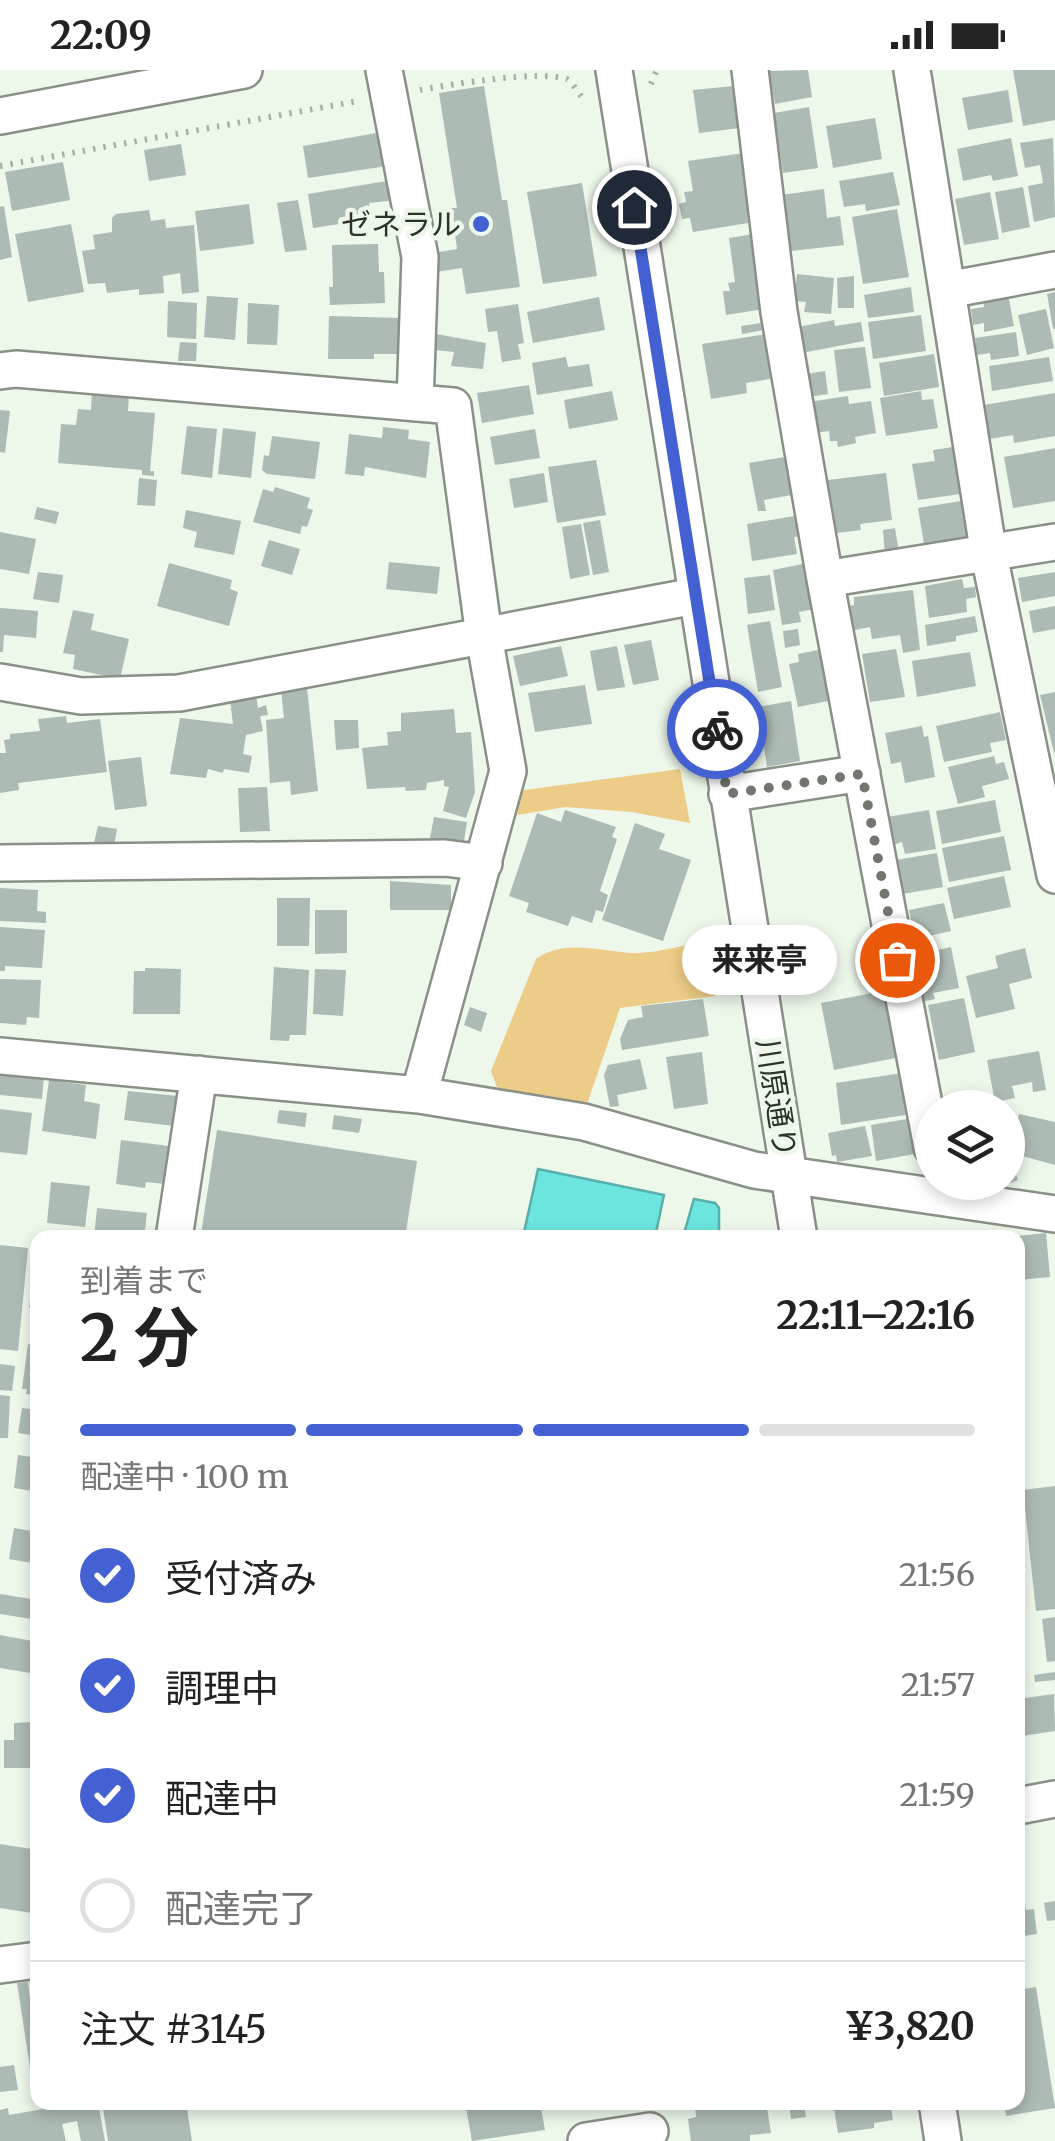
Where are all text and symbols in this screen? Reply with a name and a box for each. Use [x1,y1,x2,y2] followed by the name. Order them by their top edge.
[50,12,152,59] text: 22:09
[592,165,677,250] pin
[607,180,662,235] icon: home
[341,205,461,243] place label: ゼネラル
[470,213,492,235] marker: ゼネラル
[667,679,767,779] courier
[690,702,745,757] icon: bike
[855,918,940,1003] pin
[682,925,837,995] callout: 来来亭
[870,933,925,988] icon: bag
[711,940,808,980] text: 来来亭
[749,1036,805,1160] street label: 川原通り
[915,1090,1025,1200] map controls
[915,1090,1025,1200] button: layers
[80,1261,208,1301] text: 到着まで
[776,1292,975,1339] text: 22:11–22:16
[80,1297,199,1379] text: 2 分
[80,1457,289,1497] text: 配達中 · 100 m
[80,1548,135,1603] icon: check
[165,1555,317,1602] text: 受付済み
[899,1555,975,1595] text: 21:56
[80,1658,135,1713] icon: check
[165,1665,279,1712] text: 調理中
[901,1665,975,1705] text: 21:57
[80,1768,135,1823] icon: check
[165,1775,279,1822] text: 配達中
[899,1775,975,1815] text: 21:59
[165,1885,317,1932] text: 配達完了
[844,2003,975,2050] text: ¥3,820
[80,2006,267,2053] text: 注文 #3145

